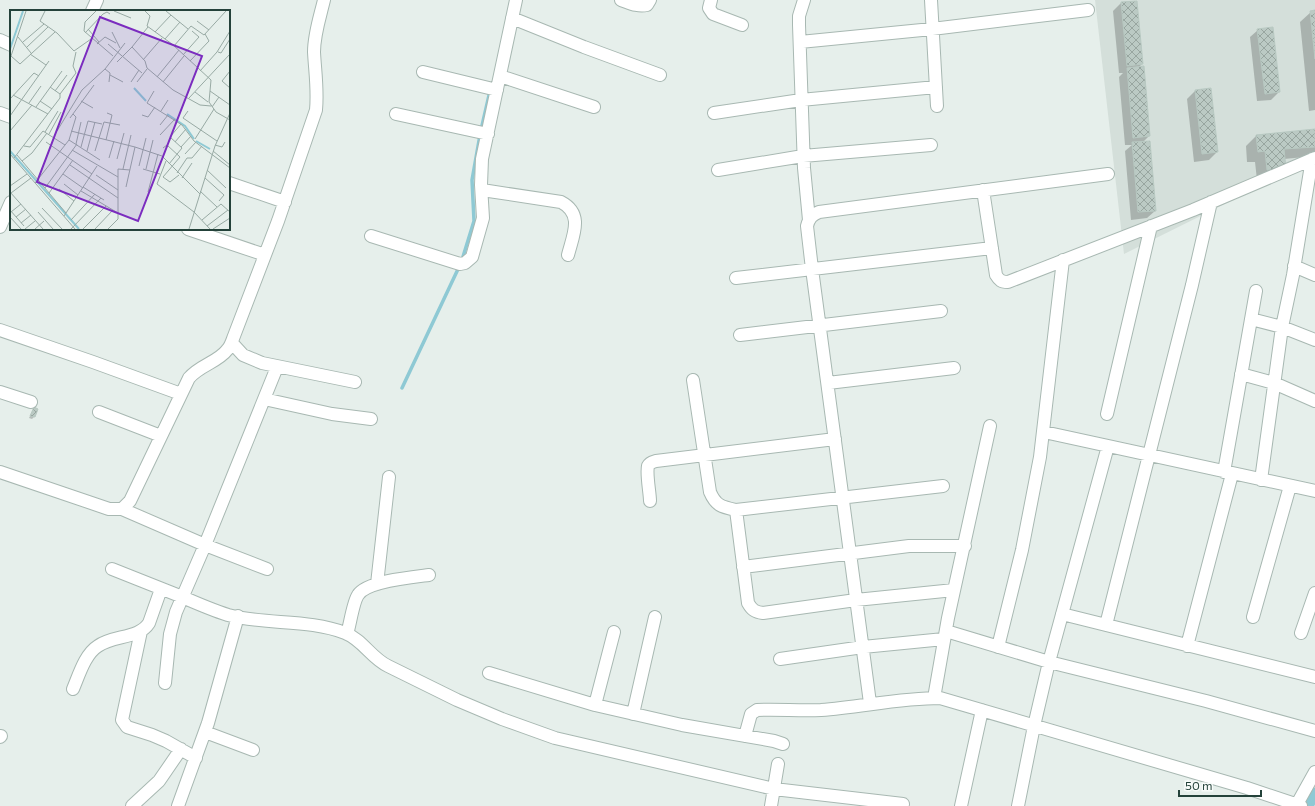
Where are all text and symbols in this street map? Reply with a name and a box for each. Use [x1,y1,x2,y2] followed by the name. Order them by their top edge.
[10,10,230,230] inset map
[1179,772,1261,798] scale bar
[1185,778,1213,792] text: 50 m

